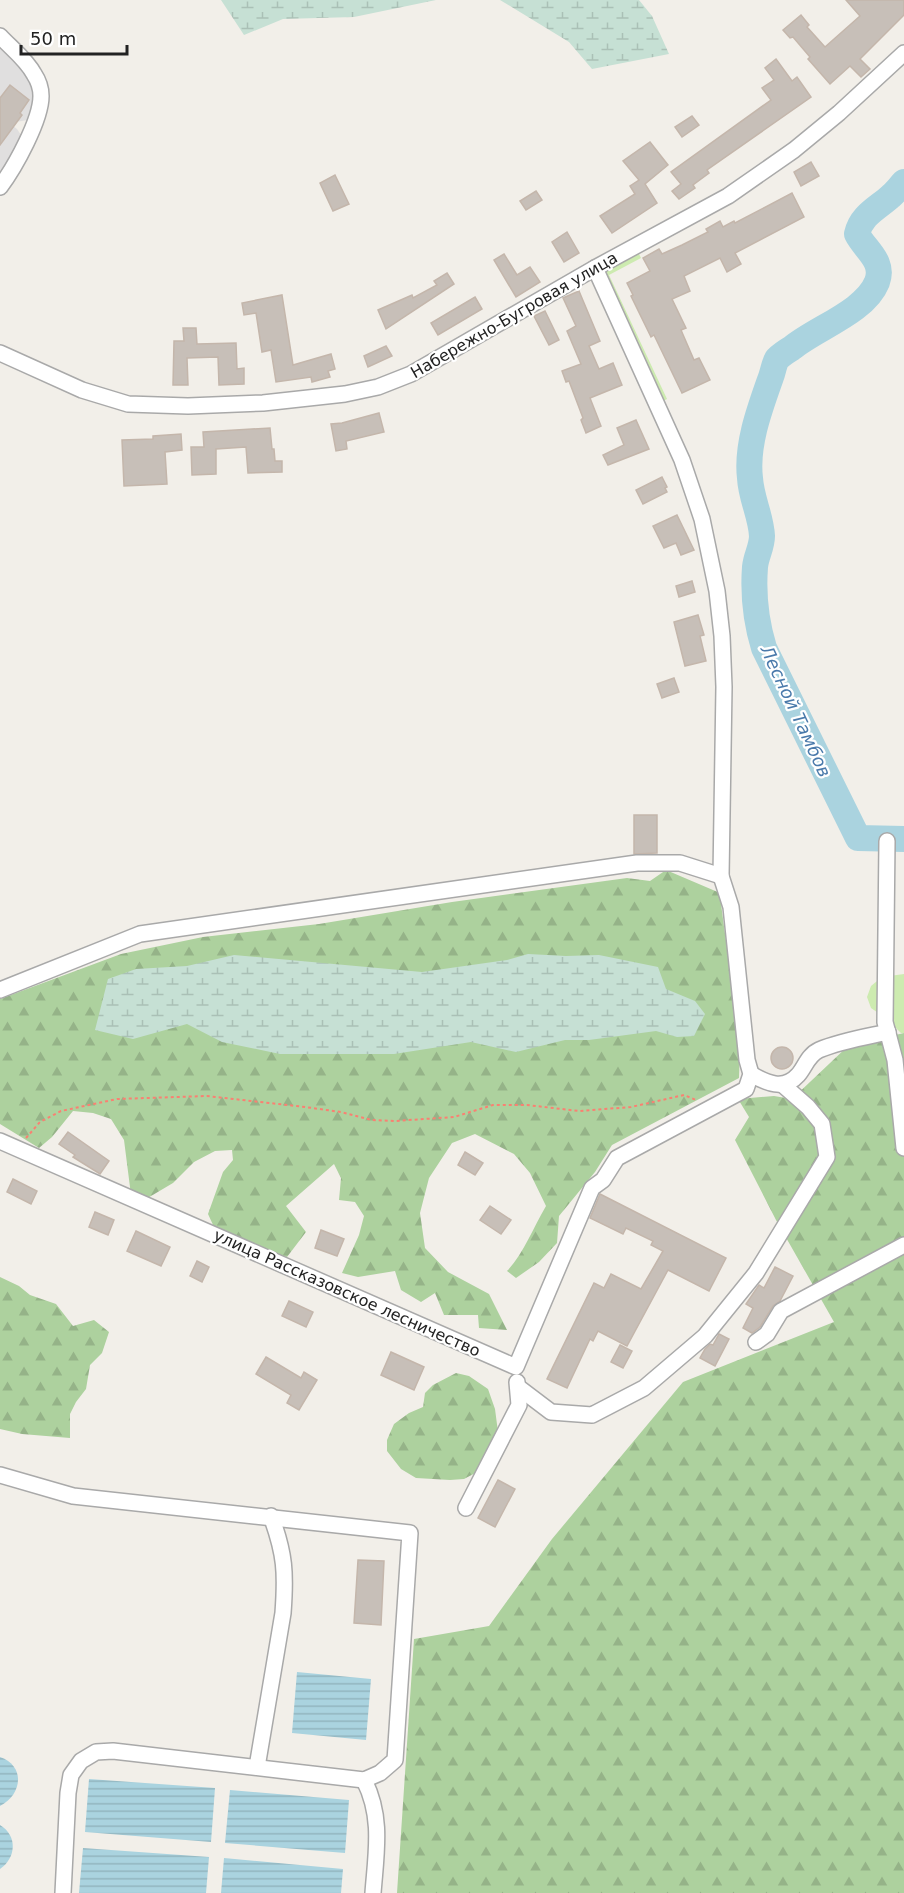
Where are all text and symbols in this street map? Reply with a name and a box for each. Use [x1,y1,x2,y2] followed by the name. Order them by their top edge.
[21,18,128,56] scale bar
[30,28,76,49] text: 50 m
[407,248,621,382] street label: Набережно-Бугровая улица
[756,641,836,780] water label: Лесной Тамбов
[211,1225,483,1361] street label: улица Рассказовское лесничество

